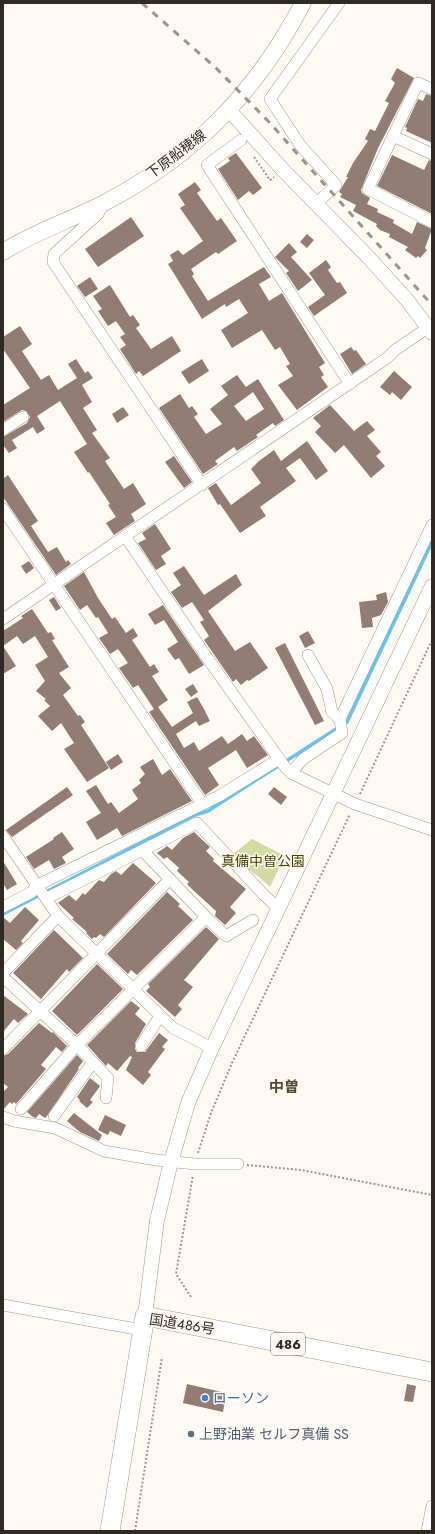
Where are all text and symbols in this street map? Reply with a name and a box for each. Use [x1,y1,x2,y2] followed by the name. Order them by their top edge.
[142,125,210,183] street label: 下原船穂線
[221,851,305,871] park label: 真備中曽公園
[269,1076,299,1098] district label: 中曽
[148,1309,216,1339] street label: 国道486号
[271,1333,305,1355] road number: 486
[213,1388,269,1408] place label: ローソン
[200,1393,210,1403] marker: ローソン
[199,1424,349,1444] place label: 上野油業 セルフ真備 SS
[186,1429,196,1439] marker: 上野油業 セルフ真備 SS

